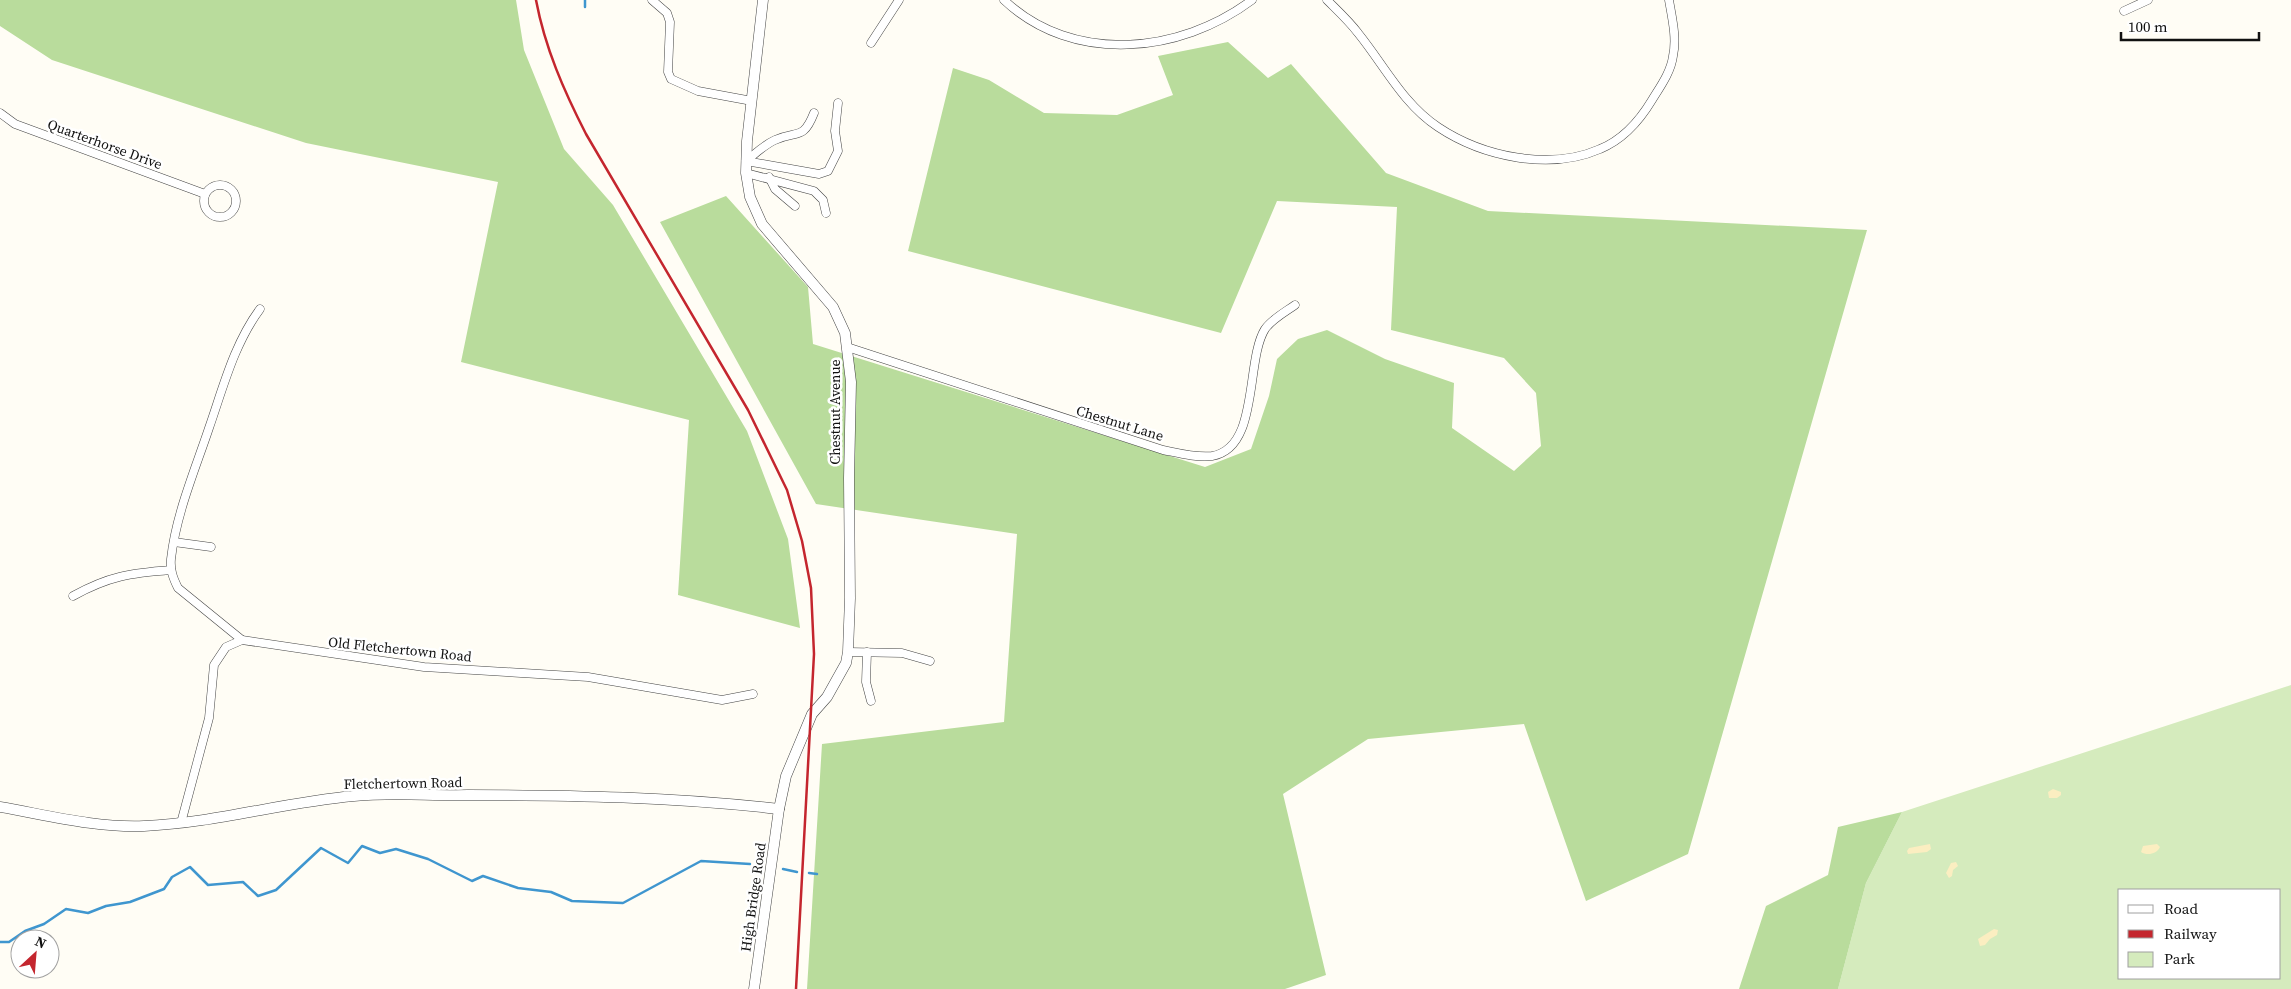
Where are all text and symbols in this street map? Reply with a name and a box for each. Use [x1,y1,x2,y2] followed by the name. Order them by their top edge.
[2121,10,2258,42] scale bar
[2128,16,2168,37] text: 100 m
[45,114,165,174] street label: Quarterhorse Drive
[825,359,845,465] street label: Chestnut Avenue
[1074,400,1166,446] street label: Chestnut Lane
[327,632,473,666] street label: Old Fletchertown Road
[343,772,463,794] street label: Fletchertown Road
[735,841,771,953] street label: High Bridge Road
[2118,889,2281,979] legend
[2164,898,2198,919] text: Road
[2164,923,2217,944] text: Railway
[10,929,60,979] north arrow
[32,931,50,954] text: N
[2164,948,2196,969] text: Park

